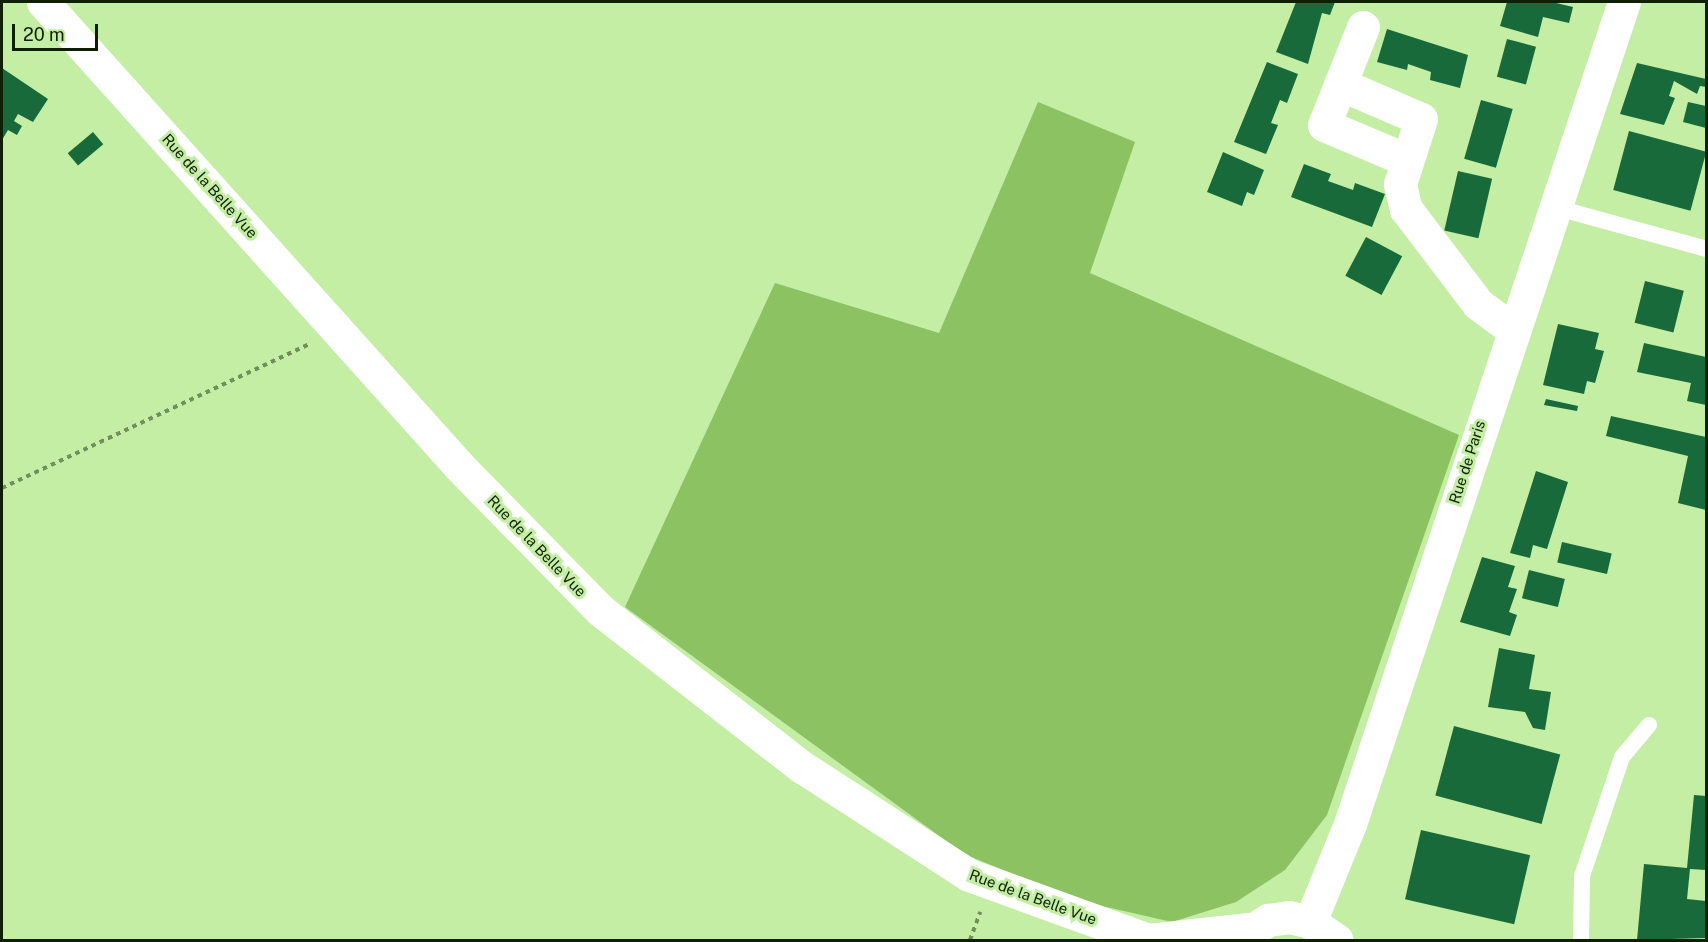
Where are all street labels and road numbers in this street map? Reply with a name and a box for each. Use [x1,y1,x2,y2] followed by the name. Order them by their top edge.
[158,130,262,242] street label: Rue de la Belle Vue
[1445,418,1489,506] street label: Rue de Paris
[484,491,590,601] street label: Rue de la Belle Vue
[967,865,1099,929] street label: Rue de la Belle Vue

